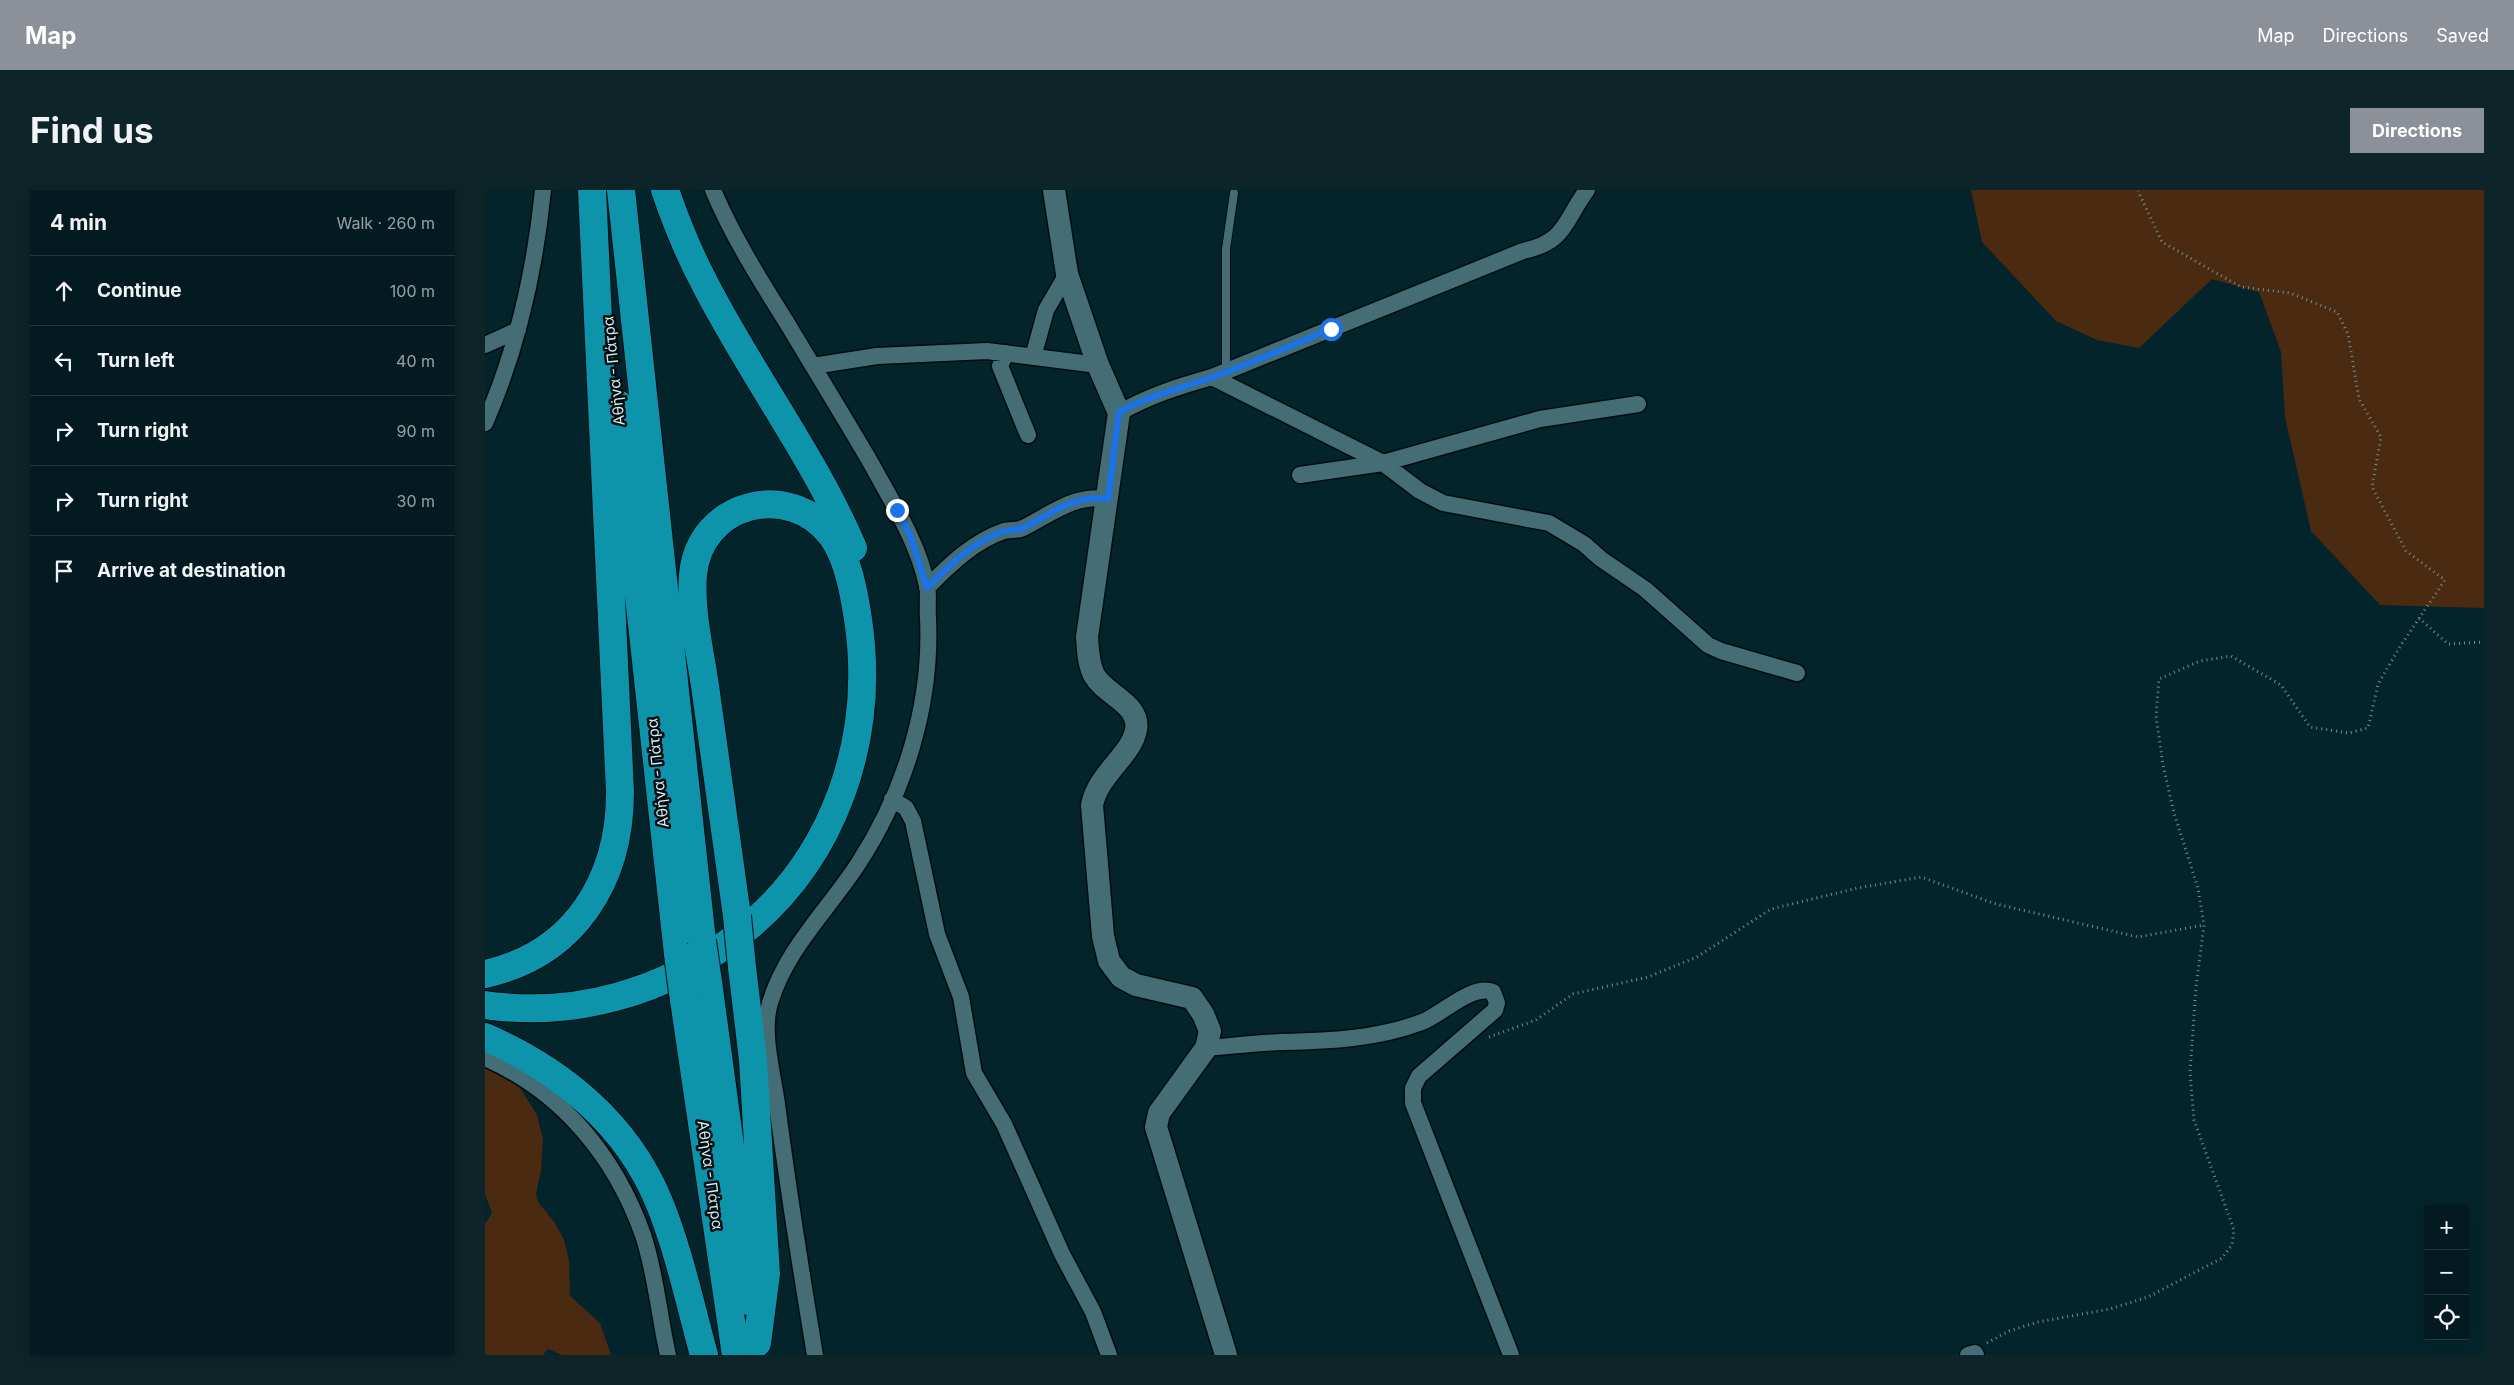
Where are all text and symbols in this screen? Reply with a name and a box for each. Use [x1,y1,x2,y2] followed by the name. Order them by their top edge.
[25,21,76,50] text: Map
[2257,25,2295,46] text: Map
[2323,25,2408,46] text: Directions
[2436,25,2489,46] text: Saved
[2350,108,2484,153] button: Directions
[30,109,154,151] text: Find us
[50,210,107,235] text: 4 min
[337,213,435,233] text: Walk · 260 m
[50,277,78,305] icon: ahead
[97,279,182,302] text: Continue
[390,281,435,301] text: 100 m
[598,315,629,427] street label: Αθήνα - Πάτρα
[1320,318,1343,341] route start
[50,347,78,375] icon: left
[97,349,175,372] text: Turn left
[396,351,435,371] text: 40 m
[50,417,78,445] icon: right
[97,419,188,442] text: Turn right
[396,421,435,441] text: 90 m
[50,487,78,515] icon: right
[97,489,188,512] text: Turn right
[397,491,435,511] text: 30 m
[886,499,909,522] route end
[50,557,78,585] icon: arrive
[97,559,286,582] text: Arrive at destination
[642,717,673,829] street label: Αθήνα - Πάτρα
[693,1119,728,1231] street label: Αθήνα - Πάτρα
[2424,1205,2469,1340] map controls
[2424,1205,2469,1250] button: +
[2424,1250,2469,1295] button: −
[2424,1295,2469,1340] button: locate

